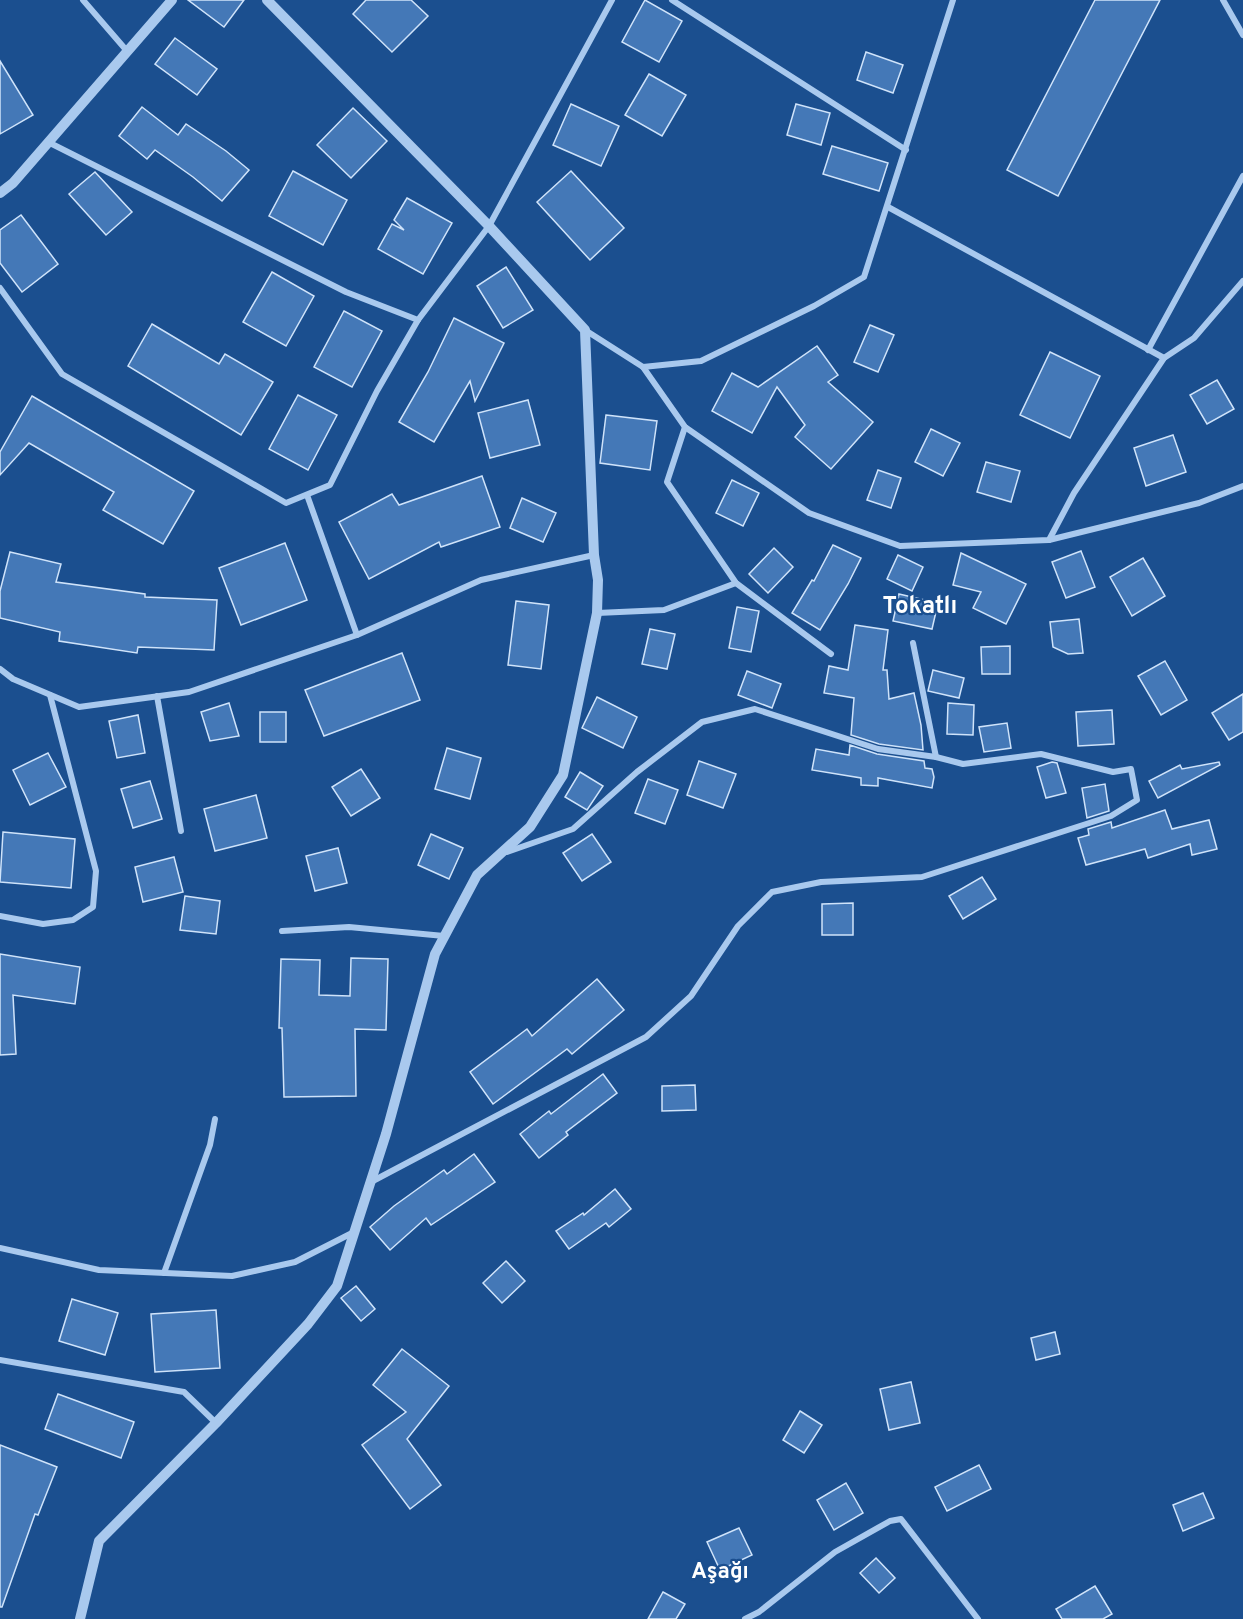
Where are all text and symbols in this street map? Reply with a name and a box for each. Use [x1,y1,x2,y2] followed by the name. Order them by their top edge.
[883,592,957,622] district label: Tokatlı
[691,1559,749,1586] district label: Aşağı

